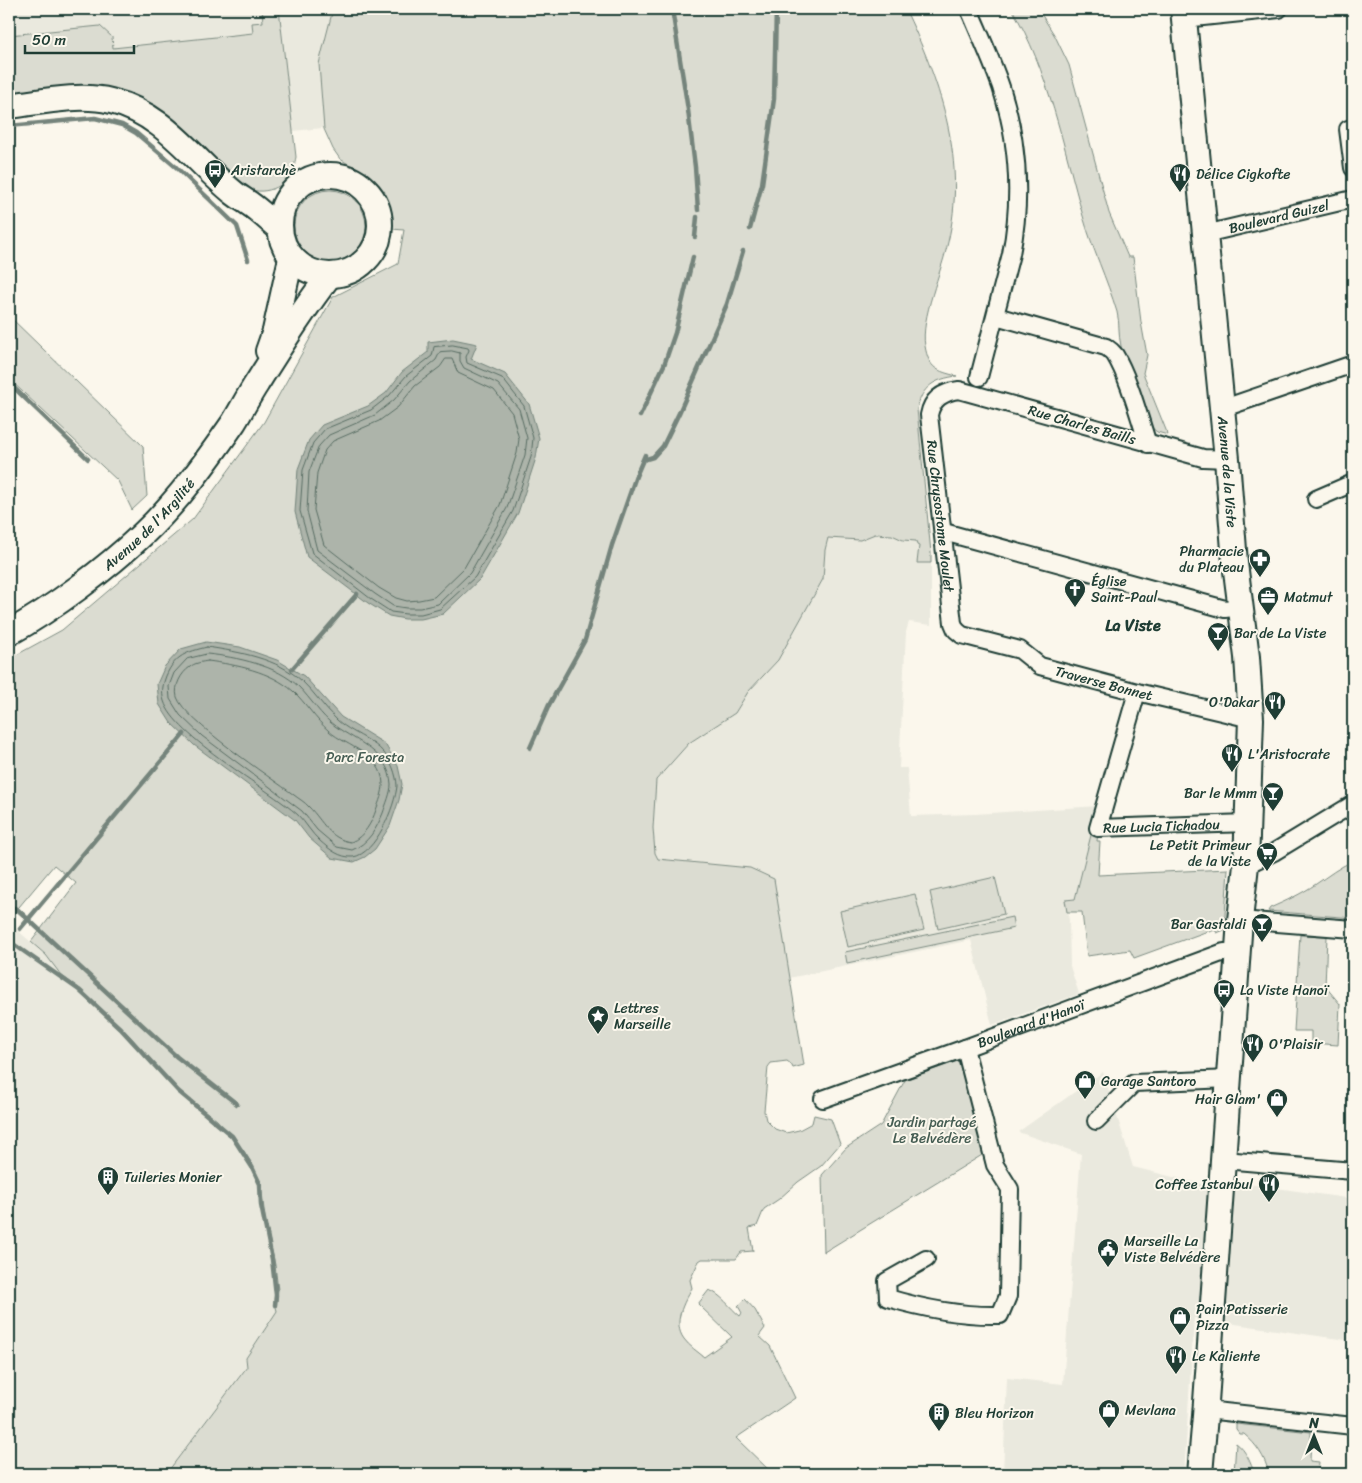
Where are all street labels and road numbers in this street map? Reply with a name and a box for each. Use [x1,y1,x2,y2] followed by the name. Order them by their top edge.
[1226,192,1333,240] street label: Boulevard Guizel
[1025,398,1139,452] street label: Rue Charles Baills
[1210,414,1245,529] street label: Avenue de la Viste
[919,439,962,594] street label: Rue Chrysostome Moulet
[96,472,201,577] street label: Avenue de l'Argilité
[1052,658,1155,708] street label: Traverse Bonnet
[1103,811,1221,840] street label: Rue Lucia Tichadou
[974,992,1090,1055] street label: Boulevard d'Hanoï

